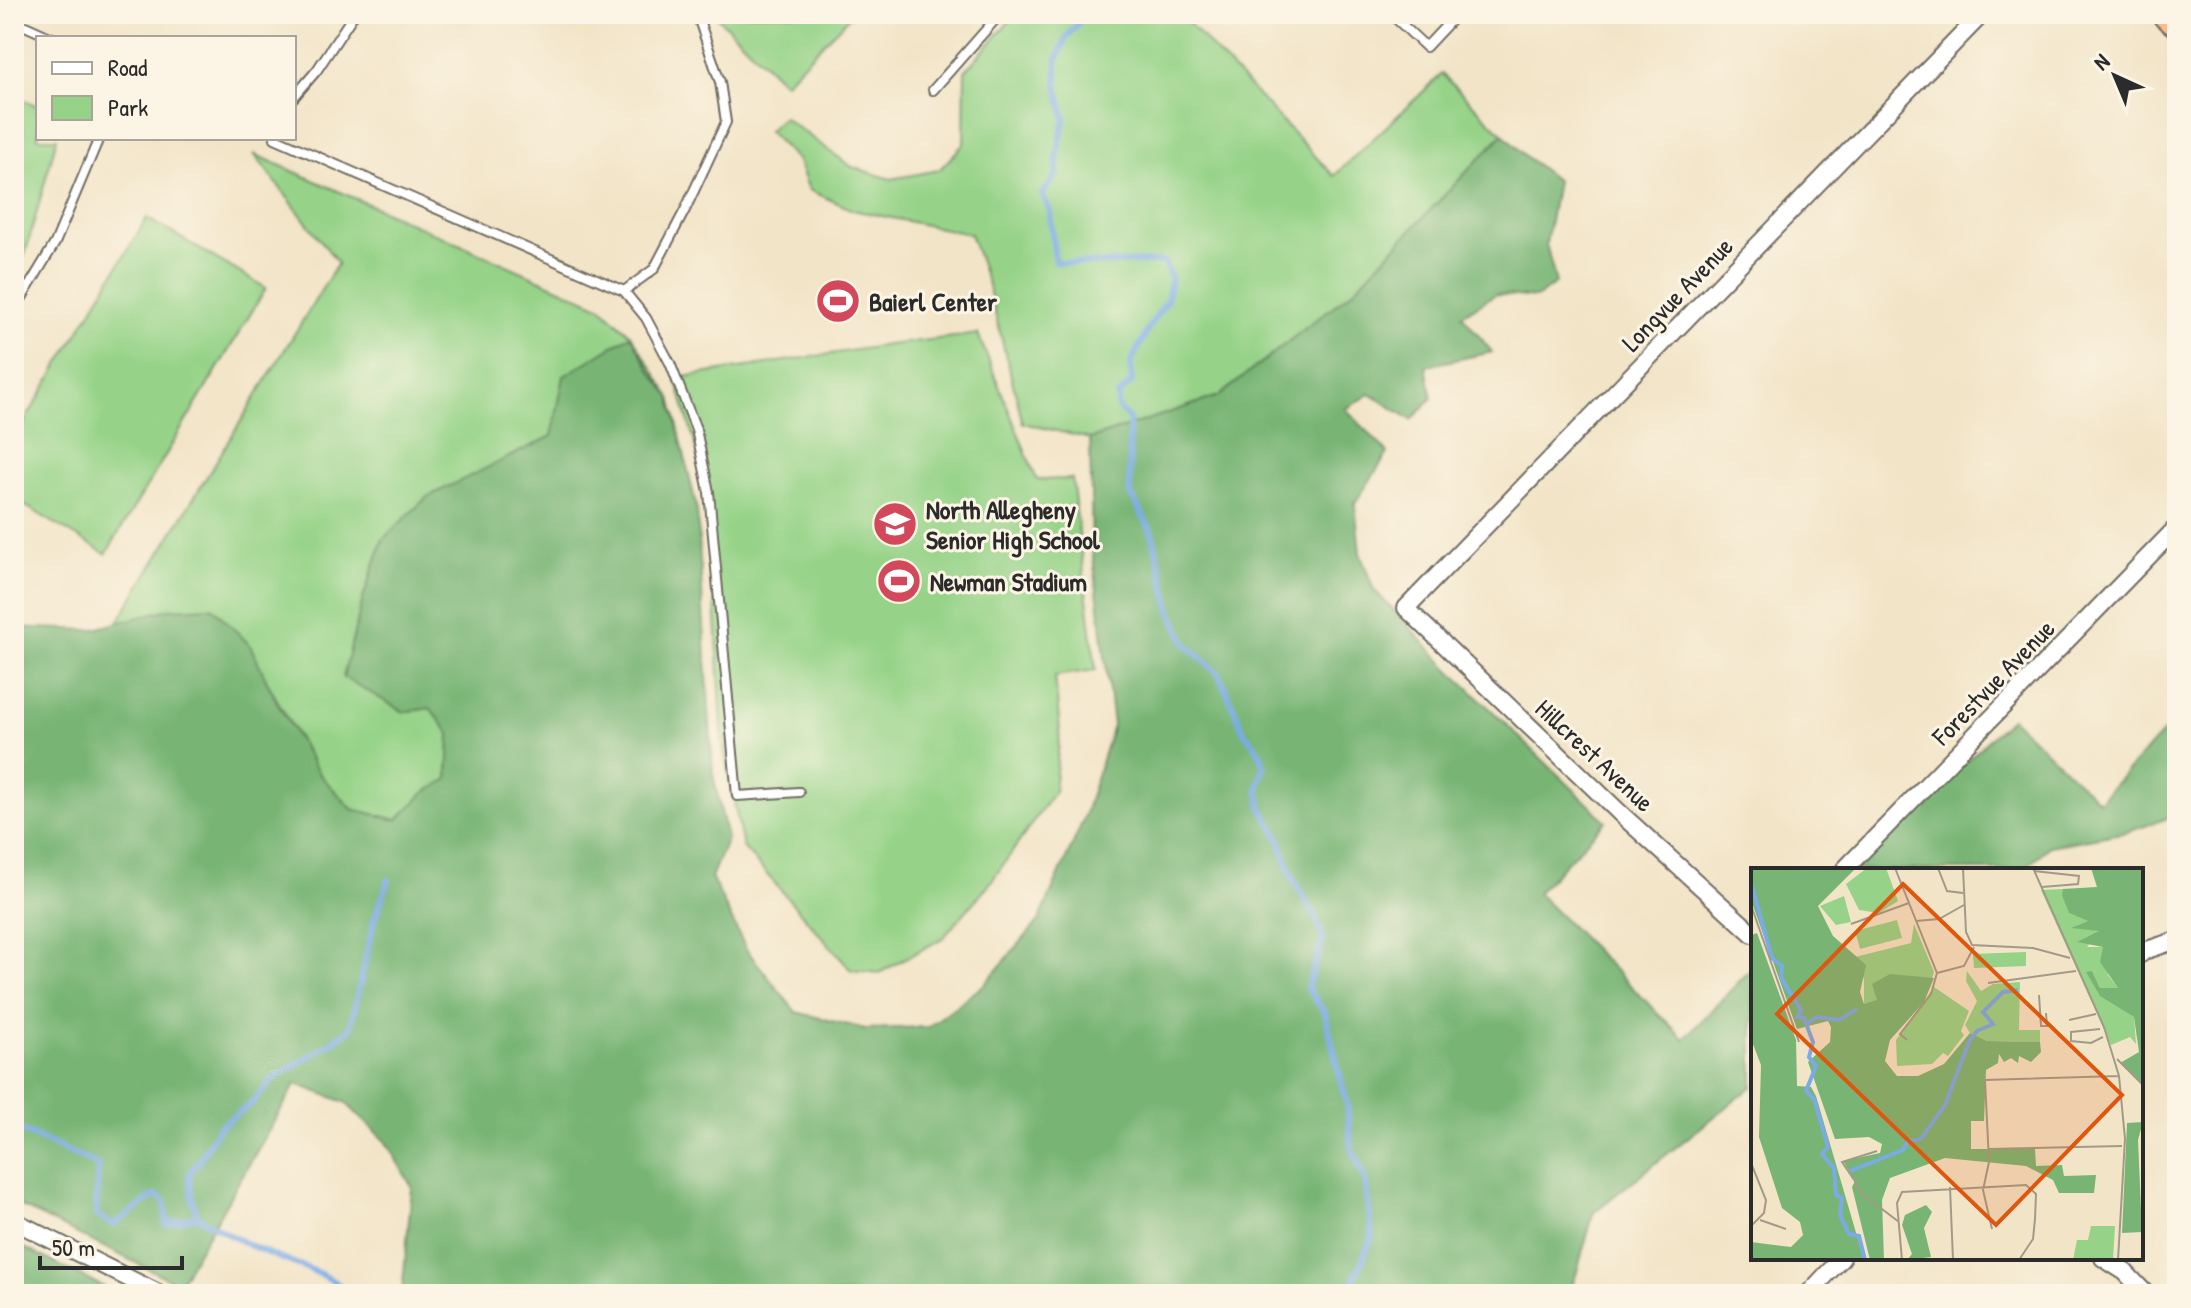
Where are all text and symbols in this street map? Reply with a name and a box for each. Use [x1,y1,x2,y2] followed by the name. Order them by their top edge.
[36,36,296,140] legend
[2075,36,2155,116] north arrow
[2086,47,2116,76] text: N
[108,51,147,83] text: Road
[108,91,148,123] text: Park
[1614,229,1740,359] street label: Longvue Avenue
[814,277,862,325] sports icon: Baierl Center
[869,284,998,319] place label: Baierl Center
[926,492,1101,558] place label: North Allegheny Senior High School
[871,500,919,548] school or university icon: North Allegheny Senior High School
[875,557,923,605] sports icon: Newman Stadium
[930,564,1087,599] place label: Newman Stadium
[1923,611,2062,753] street label: Forestvue Avenue
[1528,691,1662,819] street label: Hillcrest Avenue
[1751,868,2143,1260] inset map
[40,1220,182,1270] scale bar
[52,1231,95,1263] text: 50 m

